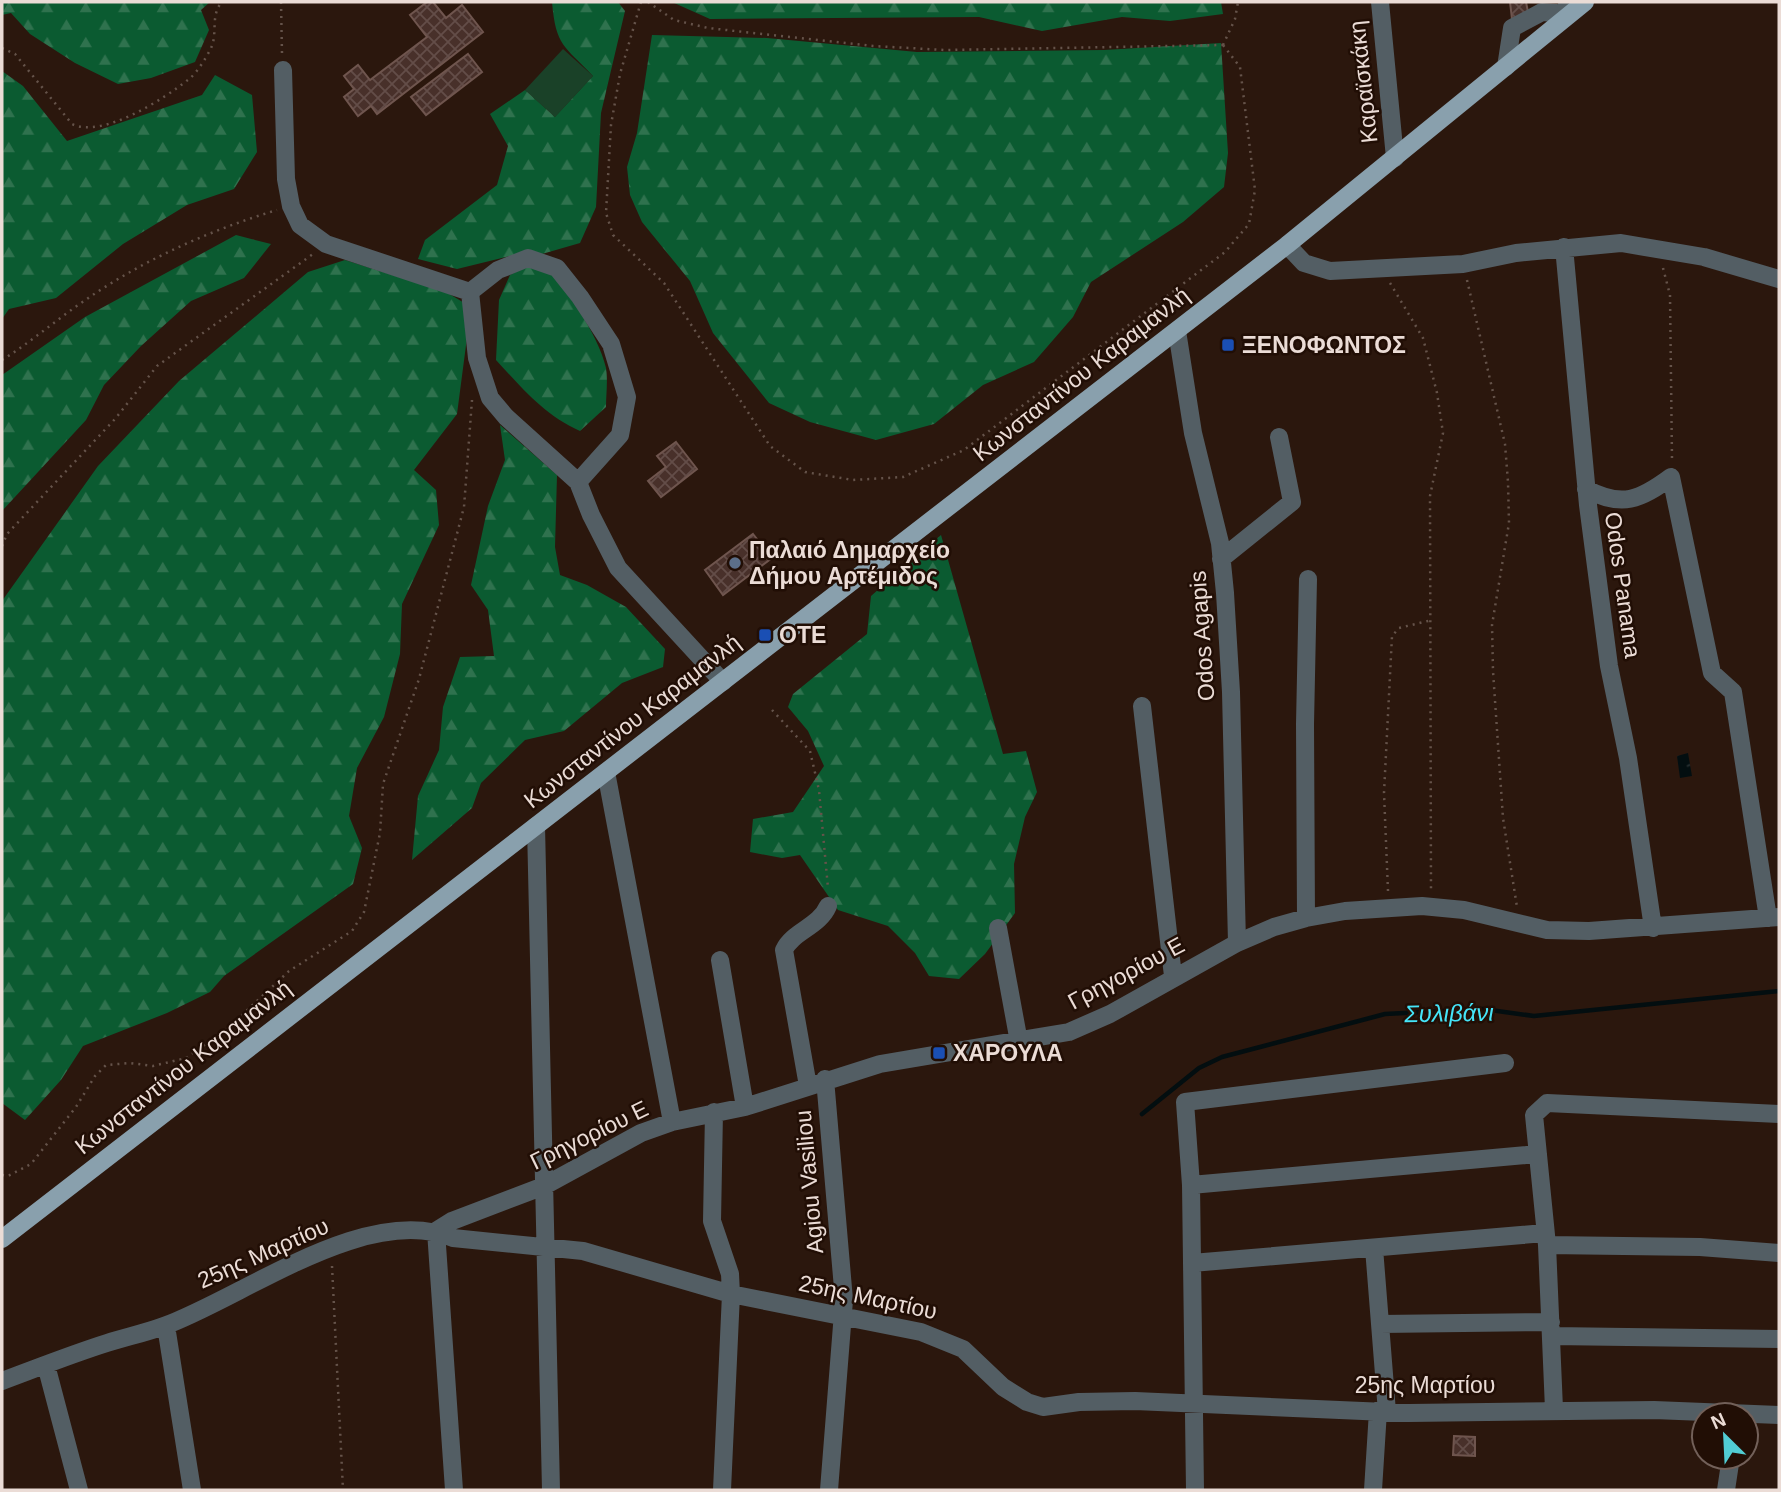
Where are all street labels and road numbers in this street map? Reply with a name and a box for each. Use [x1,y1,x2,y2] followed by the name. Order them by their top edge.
[1344,20,1382,144] street label: Καραϊσκάκη
[968,282,1194,466] street label: Κωνσταντίνου Καραμανλή
[1600,510,1646,660] street label: Odos Panama
[1184,570,1220,702] street label: Odos Agapis
[519,629,745,813] street label: Κωνσταντίνου Καραμανλή
[1063,931,1189,1015] street label: Γρηγορίου Ε
[70,975,296,1159] street label: Κωνσταντίνου Καραμανλή
[526,1095,652,1175] street label: Γρηγορίου Ε
[790,1109,828,1255] street label: Agiou Vasiliou
[193,1213,333,1293] street label: 25ης Μαρτίου
[797,1270,939,1324] street label: 25ης Μαρτίου
[1355,1372,1495,1398] street label: 25ης Μαρτίου

